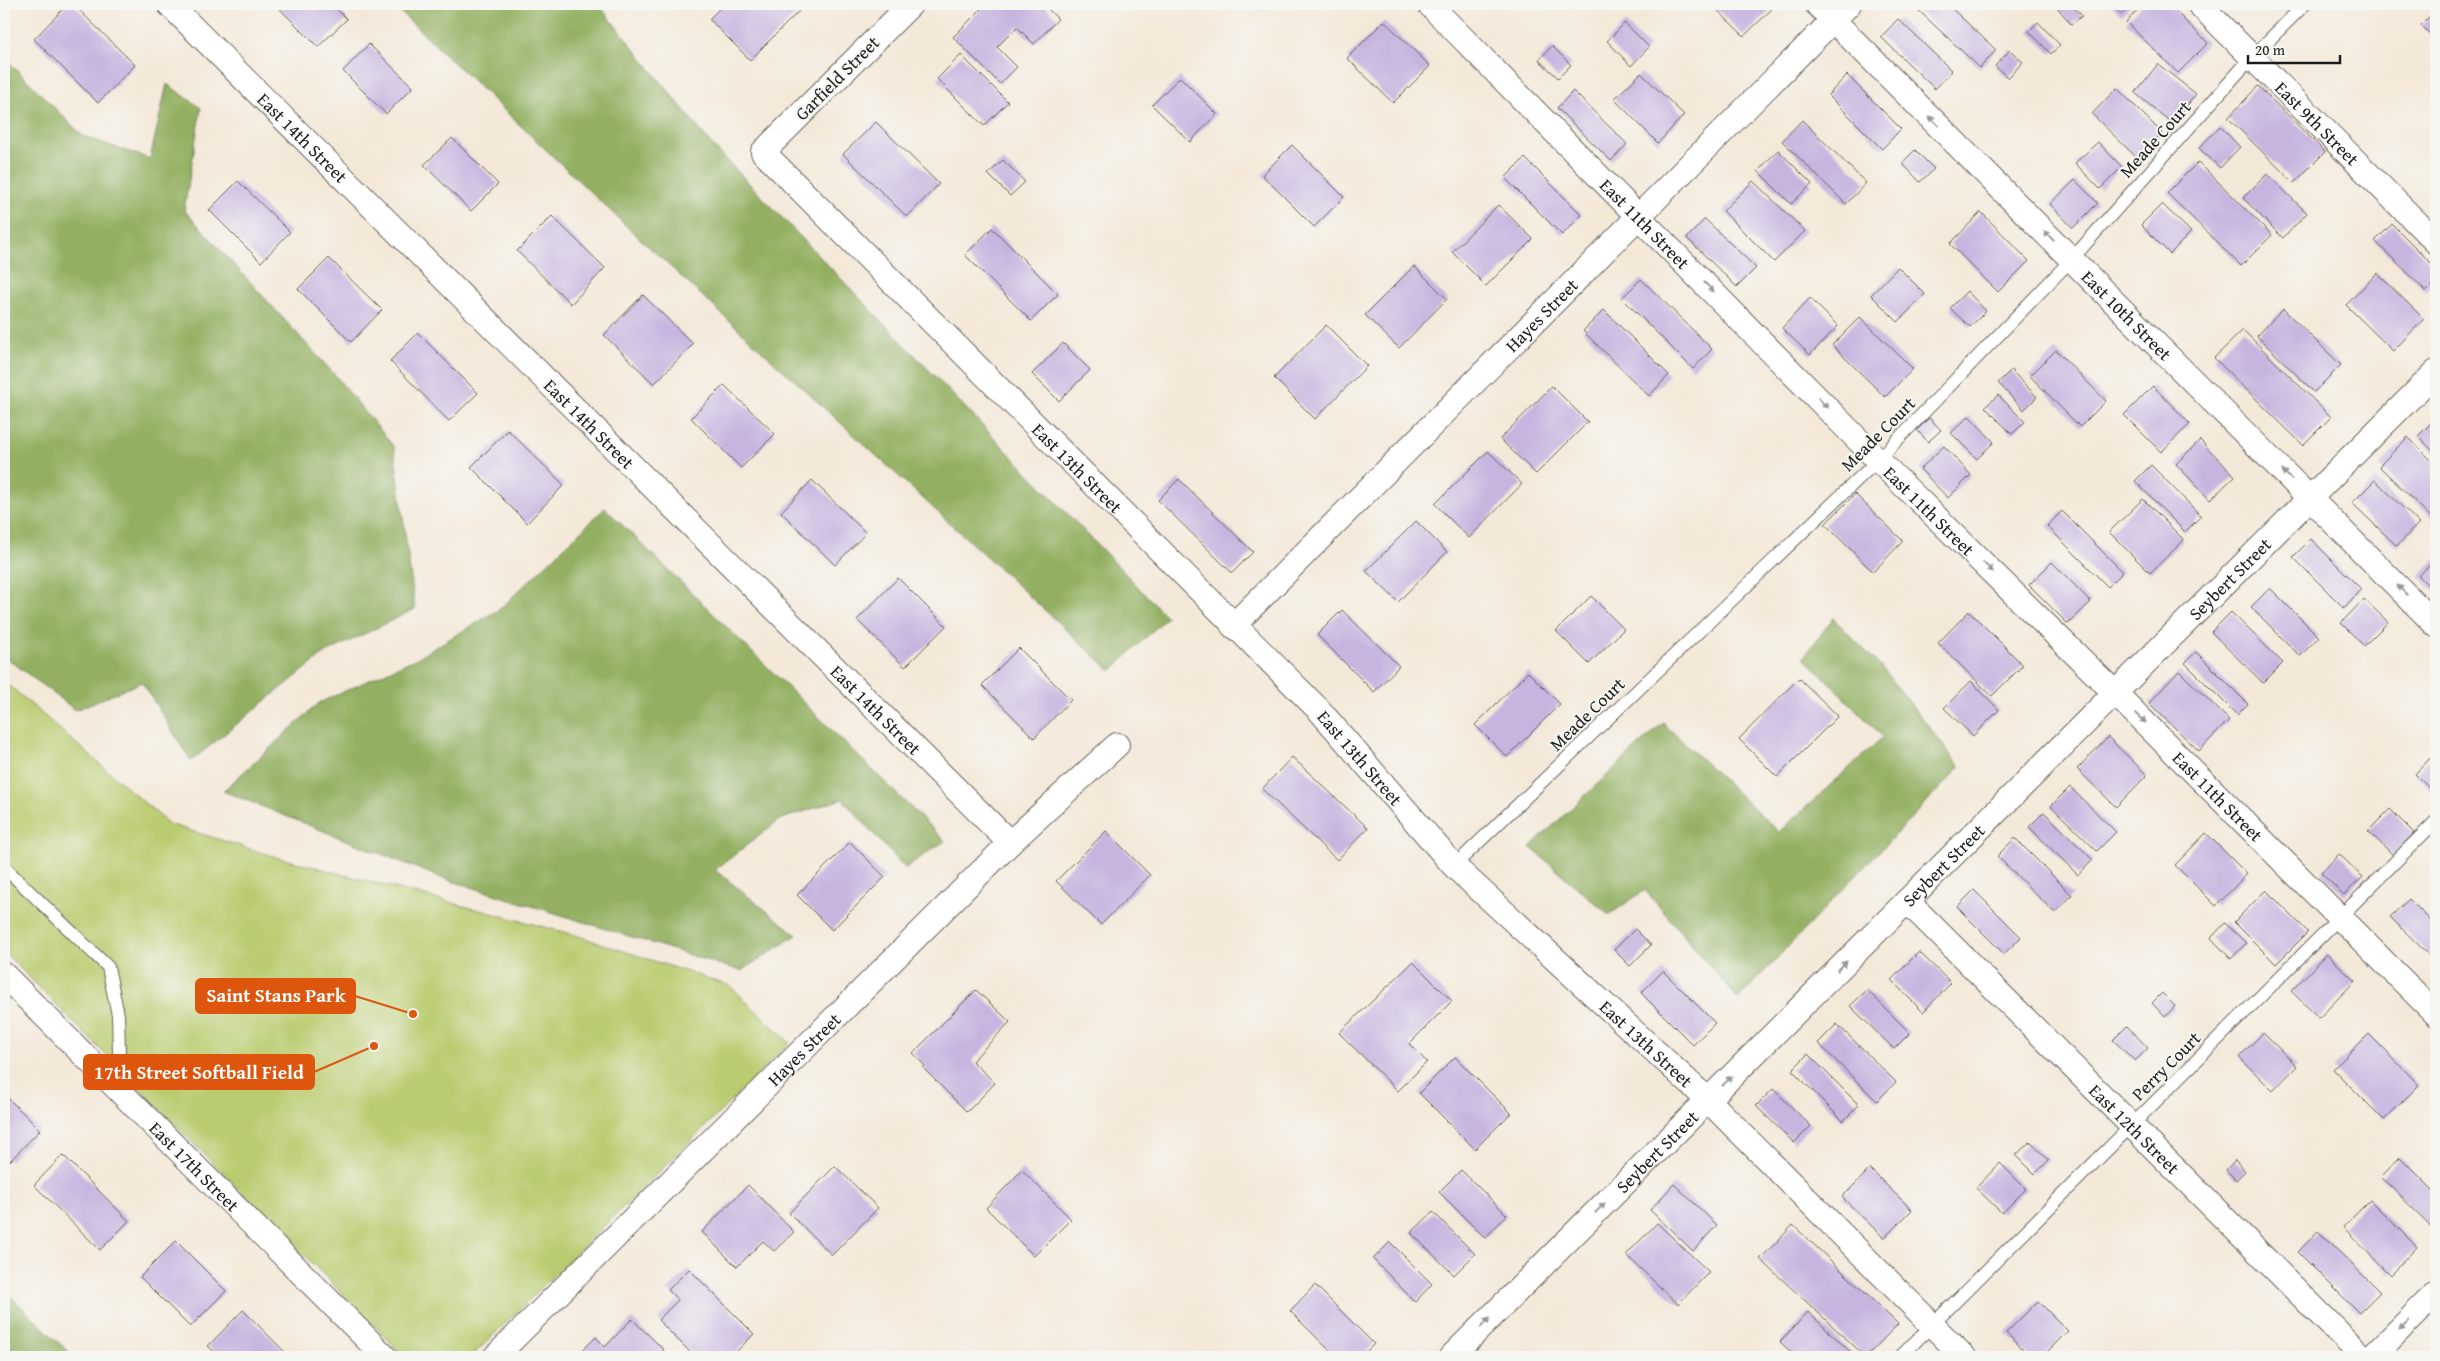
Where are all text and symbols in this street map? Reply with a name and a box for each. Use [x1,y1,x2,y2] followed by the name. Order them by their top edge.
[789,29,886,126] street label: Garfield Street
[2248,32,2340,64] scale bar
[2255,39,2286,60] text: 20 m
[2269,75,2366,172] street label: East 9th Street
[251,86,355,189] street label: East 14th Street
[2113,94,2198,184] street label: Meade Court
[1928,115,1940,127] one-way arrow
[1594,172,1697,276] street label: East 11th Street
[2043,230,2055,242] one-way arrow
[2076,263,2179,367] street label: East 10th Street
[1498,271,1584,358] street label: Hayes Street
[1703,281,1715,293] one-way arrow
[538,372,641,475] street label: East 14th Street
[1834,390,1922,478] street label: Meade Court
[1817,397,1829,409] one-way arrow
[1026,416,1129,520] street label: East 13th Street
[1878,459,1982,562] street label: East 11th Street
[2281,469,2293,481] one-way arrow
[2182,531,2277,626] street label: Seybert Street
[1981,561,1993,573] one-way arrow
[2396,584,2408,596] one-way arrow
[825,658,928,761] street label: East 14th Street
[1543,670,1631,757] street label: Meade Court
[1311,704,1410,812] street label: East 13th Street
[2135,712,2147,724] one-way arrow
[2167,745,2270,848] street label: East 11th Street
[1896,817,1991,912] street label: Seybert Street
[1836,960,1848,972] one-way arrow
[196,979,355,1013] callout: Saint Stans Park
[206,981,346,1009] text: Saint Stans Park
[1594,993,1700,1094] street label: East 13th Street
[761,1006,847,1092] street label: Hayes Street
[2125,1025,2207,1107] street label: Perry Court
[84,1055,314,1089] callout: 17th Street Softball Field
[94,1058,304,1086] text: 17th Street Softball Field
[1721,1075,1733,1087] one-way arrow
[2083,1077,2187,1181] street label: East 12th Street
[1609,1103,1705,1199] street label: Seybert Street
[143,1115,247,1218] street label: East 17th Street
[1594,1202,1606,1214] one-way arrow
[1479,1317,1491,1329] one-way arrow
[2399,1319,2411,1331] one-way arrow

